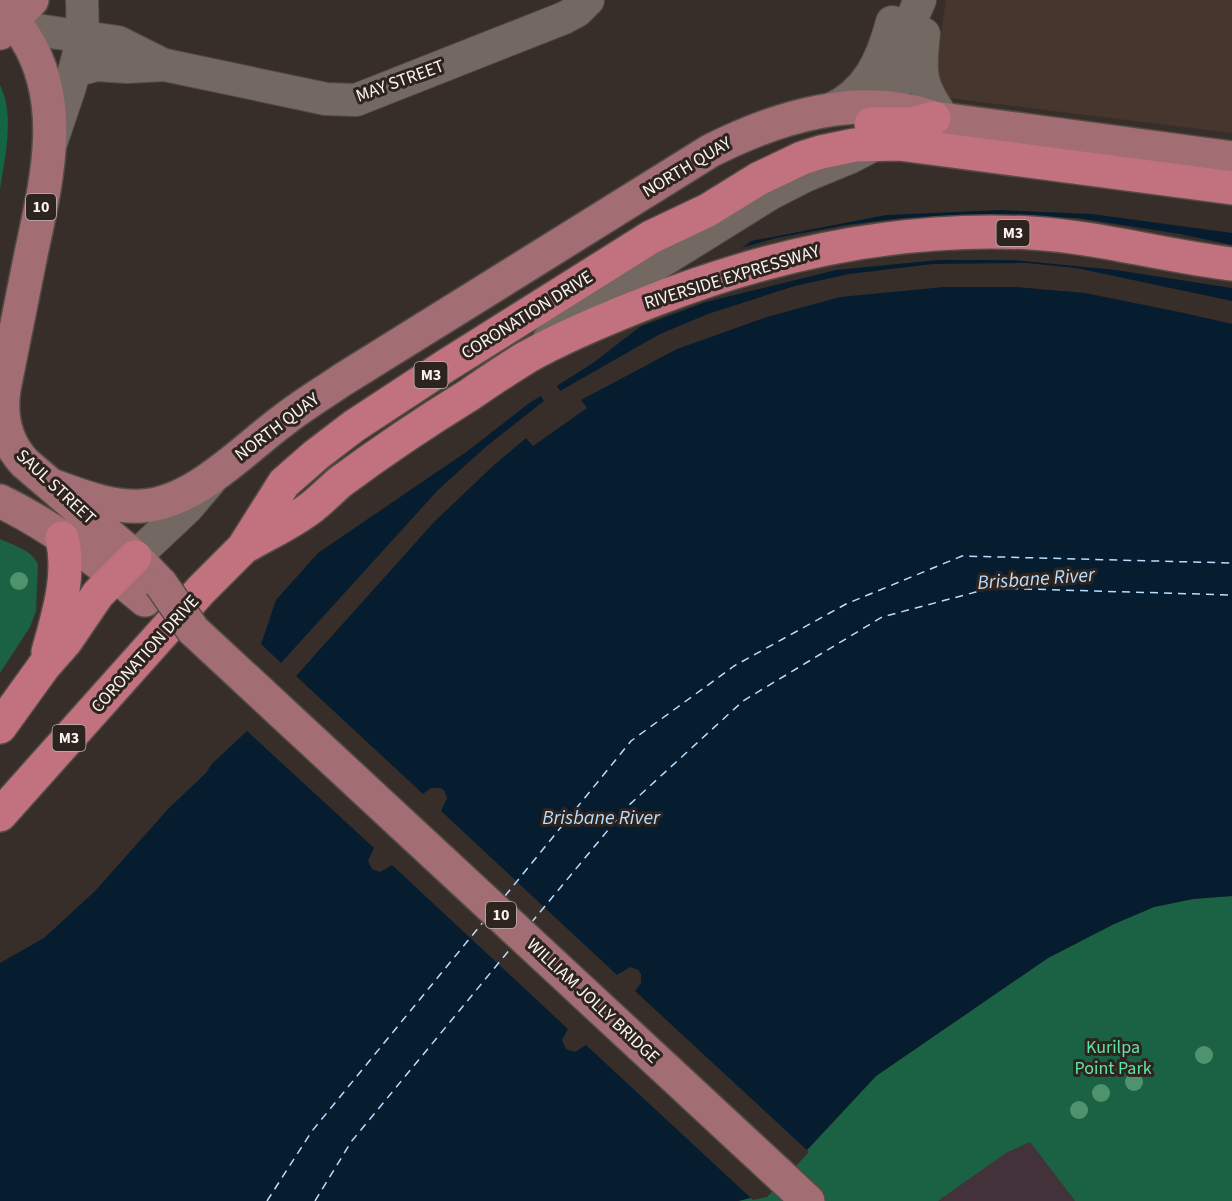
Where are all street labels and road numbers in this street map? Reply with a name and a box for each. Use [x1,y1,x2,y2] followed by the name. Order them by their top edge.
[352,53,448,109] street label: MAY STREET
[638,130,737,203] street label: NORTH QUAY
[26,194,56,220] road number: 10
[996,220,1030,246] road number: M3
[641,238,823,316] street label: RIVERSIDE EXPRESSWAY
[456,264,598,366] street label: CORONATION DRIVE
[414,362,448,388] road number: M3
[230,387,325,467] street label: NORTH QUAY
[11,443,102,531] street label: SAUL STREET
[85,590,205,718] street label: CORONATION DRIVE
[52,725,86,751] road number: M3
[486,902,516,928] road number: 10
[521,933,665,1069] street label: WILLIAM JOLLY BRIDGE

